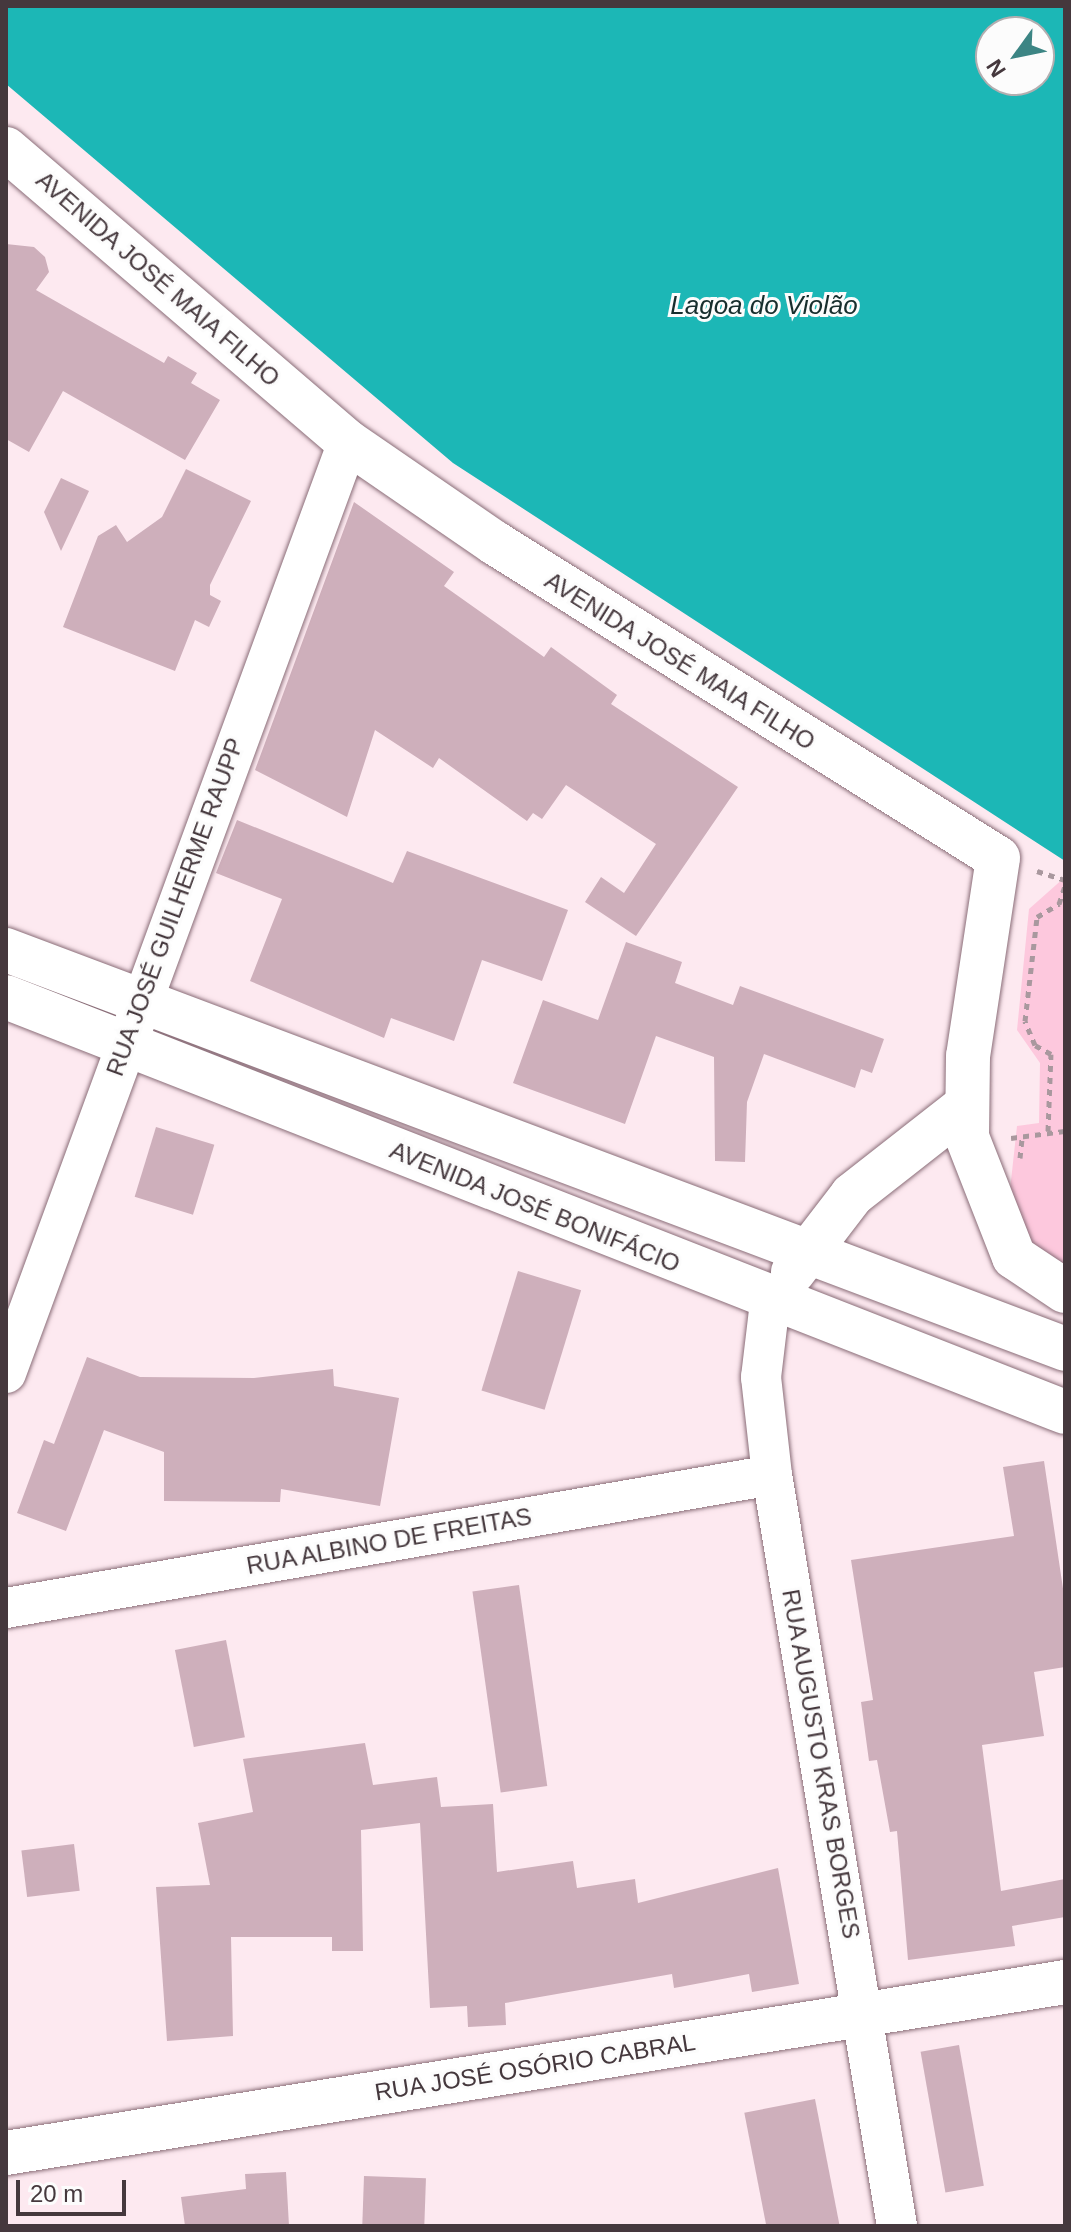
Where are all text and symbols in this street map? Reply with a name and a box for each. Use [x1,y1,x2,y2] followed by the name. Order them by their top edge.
[975,16,1055,96] north arrow
[981,55,1011,82] text: N
[29,165,287,393] street label: AVENIDA JOSÉ MAIA FILHO
[670,290,858,322] water label: Lagoa do Violão
[539,565,821,757] street label: AVENIDA JOSÉ MAIA FILHO
[100,734,250,1080] street label: RUA JOSÉ GUILHERME RAUPP
[385,1135,685,1279] street label: AVENIDA JOSÉ BONIFÁCIO
[243,1502,535,1580] street label: RUA ALBINO DE FREITAS
[776,1586,866,1942] street label: RUA AUGUSTO KRAS BORGES
[372,2027,698,2107] street label: RUA JOSÉ OSÓRIO CABRAL
[20,2164,130,2214] scale bar
[30,2180,83,2207] text: 20 m

